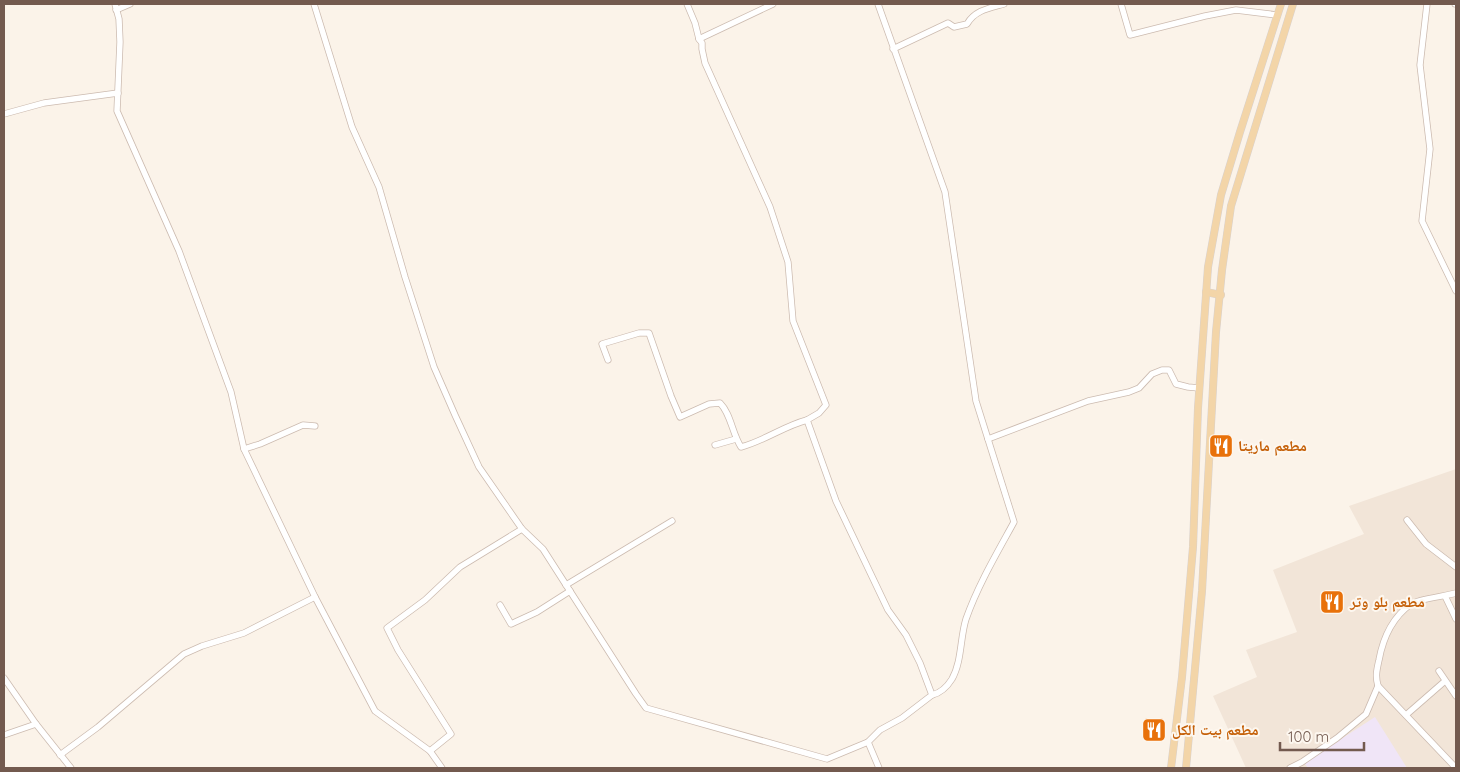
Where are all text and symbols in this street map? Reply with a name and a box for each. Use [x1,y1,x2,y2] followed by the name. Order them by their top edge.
[1208,433,1234,459] restaurant icon: مطعم ماريتا
[1238,436,1307,456] place label: مطعم ماريتا
[1319,589,1345,615] restaurant icon: مطعم بلو وتر
[1349,592,1425,612] place label: مطعم بلو وتر
[1141,717,1167,743] restaurant icon: مطعم بيت الكل
[1172,720,1259,740] place label: مطعم بيت الكل
[1280,720,1364,752] scale bar
[1288,727,1329,746] text: 100 m

